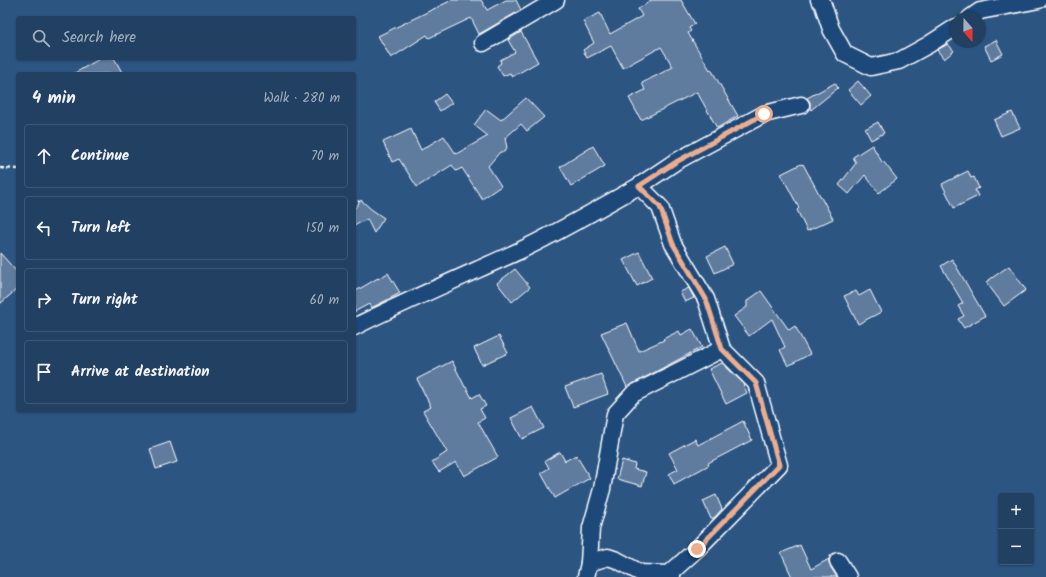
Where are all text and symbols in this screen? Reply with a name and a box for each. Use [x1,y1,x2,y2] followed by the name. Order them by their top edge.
[950,12,986,48] north arrow
[16,16,356,60] search box
[62,26,136,50] text: Search here
[30,27,52,49] icon: search
[32,85,76,112] text: 4 min
[264,88,340,109] text: Walk · 280 m
[755,105,773,123] route start
[71,144,129,168] text: Continue
[33,145,55,167] icon: ahead
[311,146,339,167] text: 70 m
[71,216,131,240] text: Turn left
[33,217,55,239] icon: left
[306,218,339,239] text: 150 m
[71,288,138,312] text: Turn right
[33,289,55,311] icon: right
[310,290,339,311] text: 60 m
[71,360,210,384] text: Arrive at destination
[33,361,55,383] icon: arrive
[998,493,1034,565] map controls
[998,493,1034,529] button: +
[998,529,1034,565] button: −
[688,540,706,558] route end

